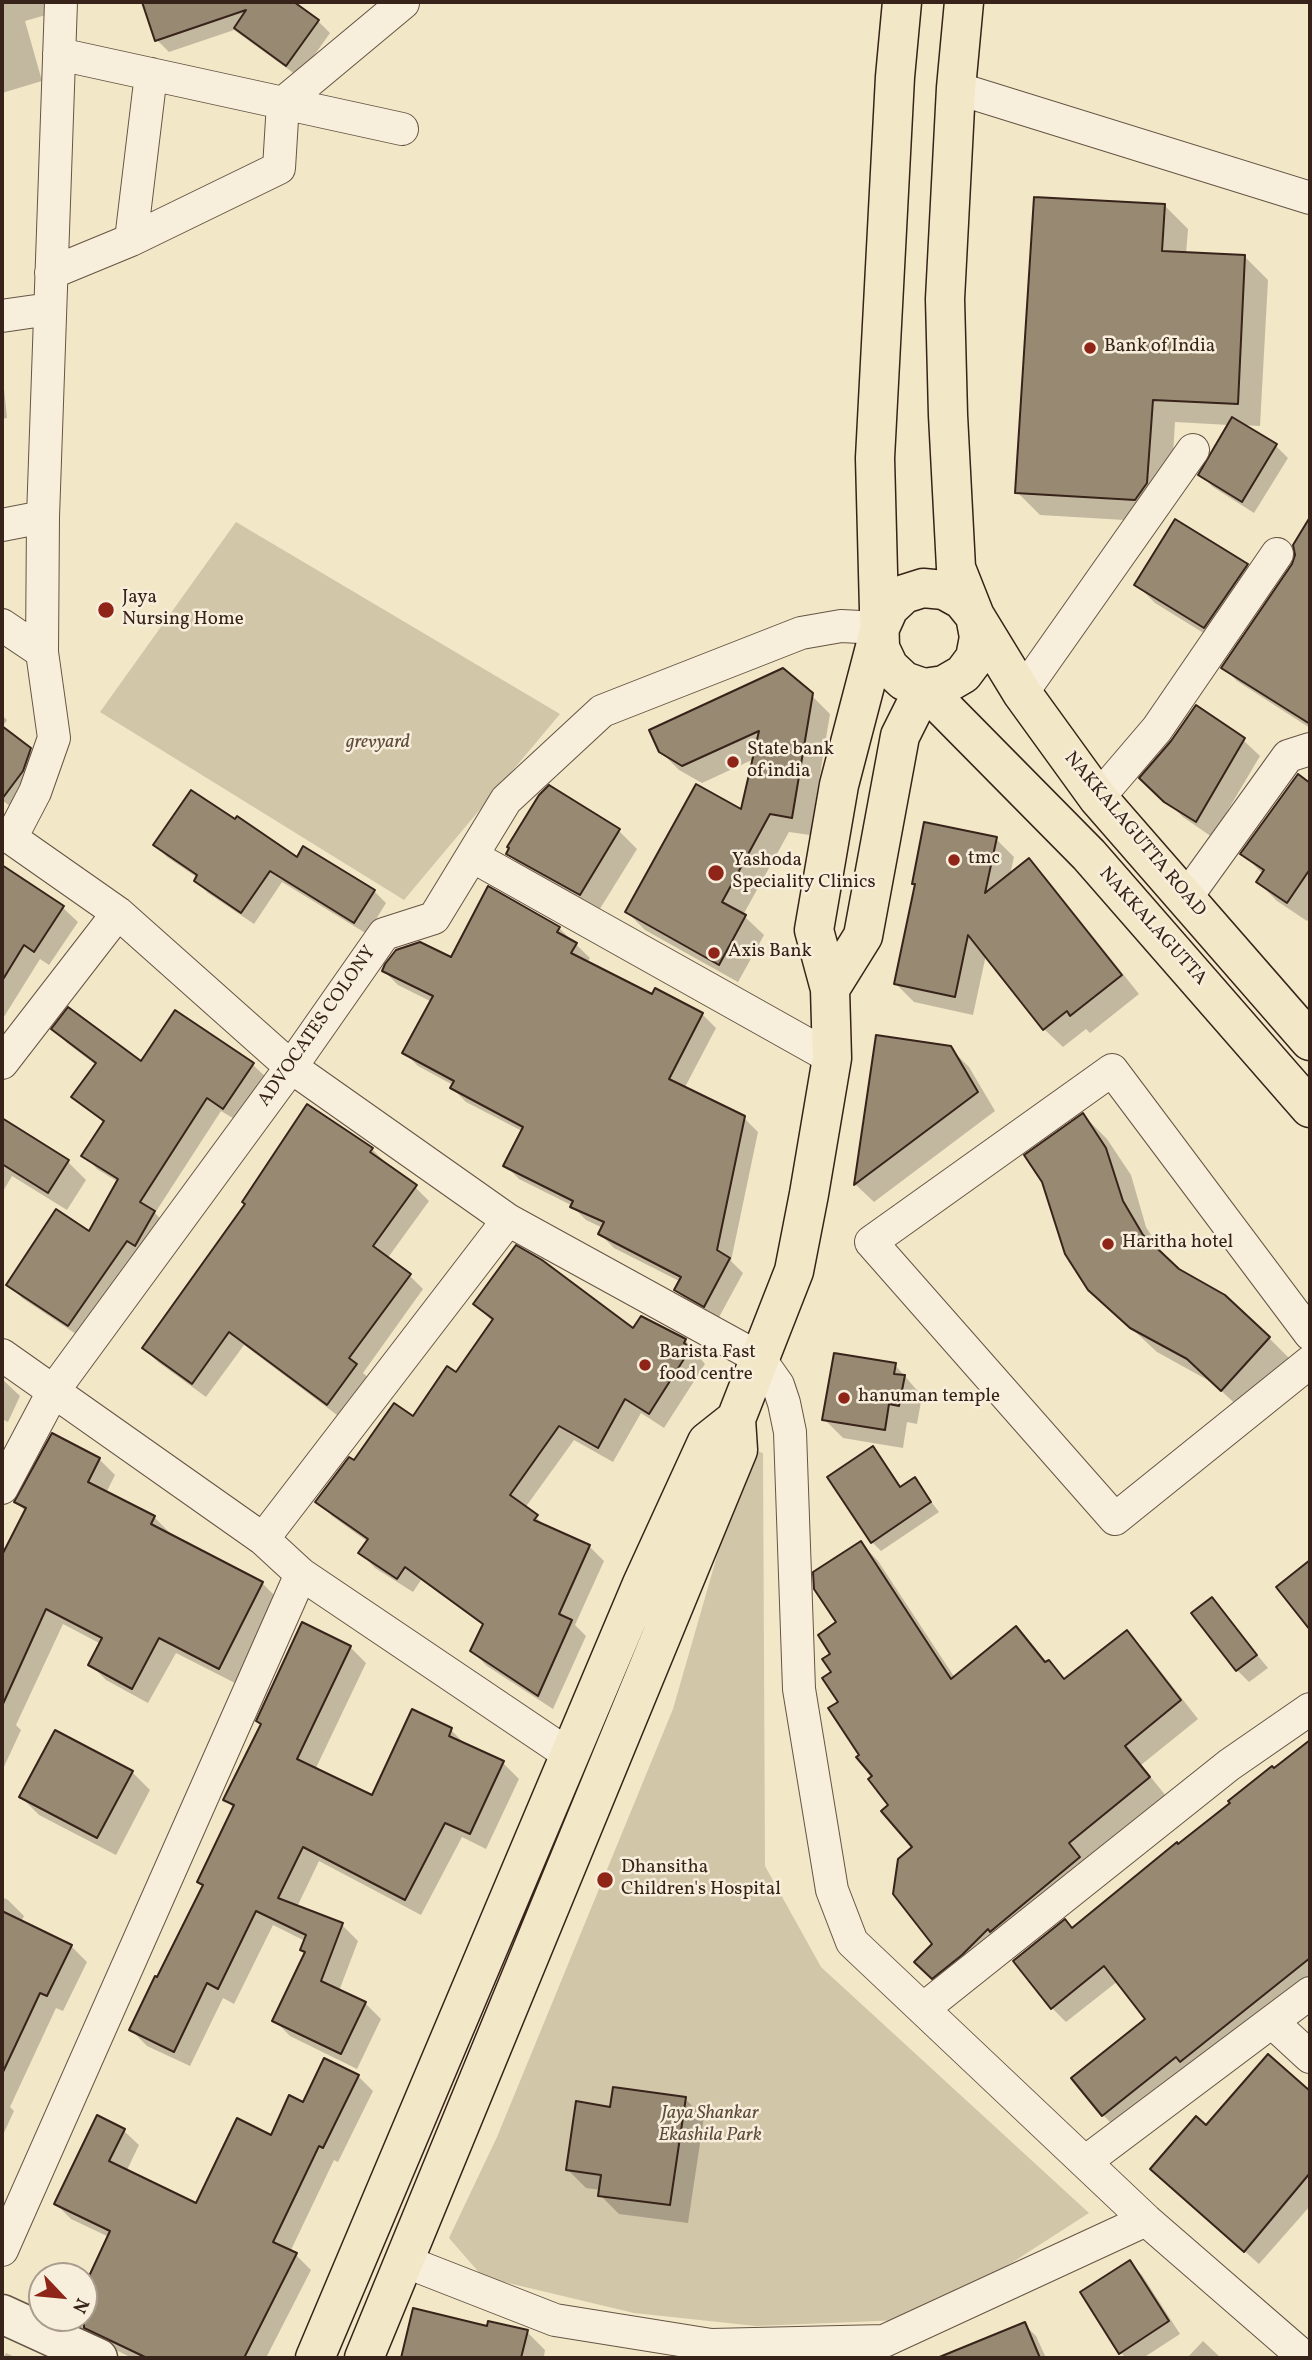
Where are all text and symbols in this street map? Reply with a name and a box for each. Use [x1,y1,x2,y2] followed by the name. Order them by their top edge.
[1104,337,1215,359] place label: Bank of India
[1082,340,1098,356] marker: Bank of India
[122,588,244,632] place label: Jaya Nursing Home
[96,600,116,620] marker: Jaya Nursing Home
[346,733,410,755] park label: grevyard
[747,740,834,784] place label: State bank of india
[1058,748,1210,922] street label: NAKKALAGUTTA ROAD
[725,754,741,770] marker: State bank of india
[968,849,1000,871] place label: tmc
[732,851,876,895] place label: Yashoda Speciality Clinics
[946,852,962,868] marker: tmc
[706,863,726,883] marker: Yashoda Speciality Clinics
[1093,863,1211,991] street label: NAKKALAGUTTA
[254,942,382,1112] street label: ADVOCATES COLONY
[728,942,812,964] place label: Axis Bank
[706,945,722,961] marker: Axis Bank
[1122,1233,1233,1255] place label: Haritha hotel
[1100,1236,1116,1252] marker: Haritha hotel
[659,1343,756,1387] place label: Barista Fast food centre
[637,1357,653,1373] marker: Barista Fast food centre
[858,1387,1000,1409] place label: hanuman temple
[836,1390,852,1406] marker: hanuman temple
[621,1858,781,1902] place label: Dhansitha Children's Hospital
[595,1870,615,1890] marker: Dhansitha Children's Hospital
[658,2104,762,2148] park label: Jaya Shankar Ekashila Park
[28,2262,98,2332] north arrow
[65,2293,95,2317] text: N

